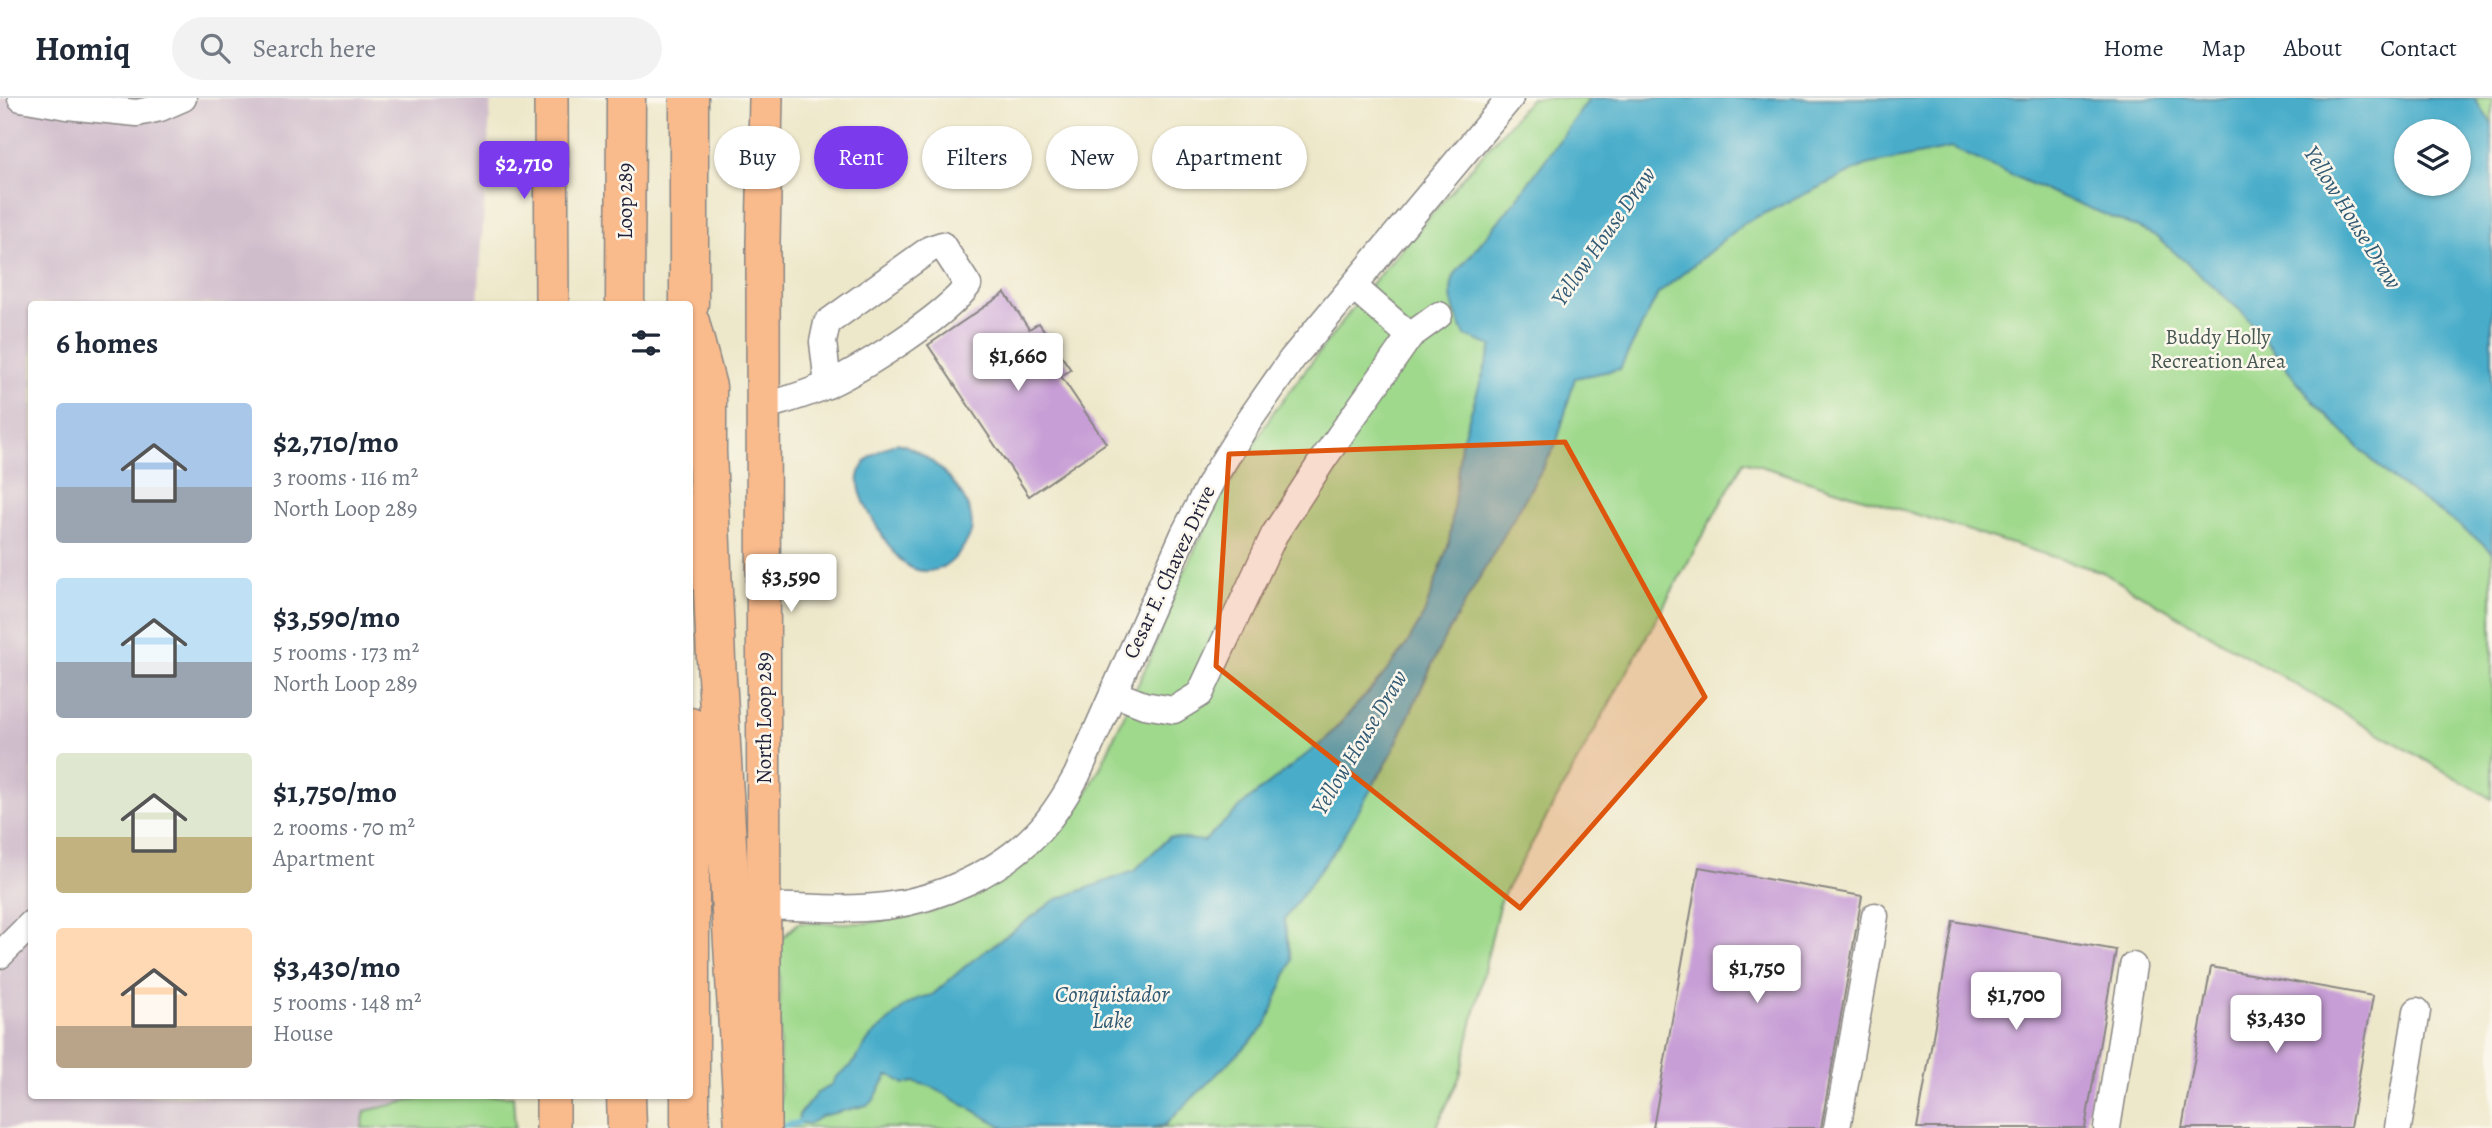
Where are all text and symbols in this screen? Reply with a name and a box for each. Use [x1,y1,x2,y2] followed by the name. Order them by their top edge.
[172,17,662,80] search box
[35,26,130,71] text: Homiq
[196,29,234,67] icon: search
[252,31,376,66] text: Search here
[2103,32,2164,64] text: Home
[2202,32,2246,64] text: Map
[2284,32,2342,64] text: About
[2380,32,2457,64] text: Contact
[2394,119,2471,196] map controls
[2394,119,2471,196] button: layers
[714,126,800,189] chip: Buy
[814,126,908,189] chip: Rent
[922,126,1032,189] chip: Filters
[1046,126,1138,189] chip: New
[1152,126,1307,189] chip: Apartment
[2296,140,2409,295] water label: Yellow House Draw
[467,141,581,201] pin: $2,710
[495,148,553,179] text: $2,710
[1544,160,1663,312] water label: Yellow House Draw
[611,163,639,239] street label: Loop 289
[56,323,158,363] text: 6 homes
[2150,323,2286,375] park label: Buddy Holly Recreation Area
[627,324,665,362] icon: filters
[961,334,1075,393] pin: $1,660
[989,340,1047,371] text: $1,660
[273,422,399,462] text: $2,710/mo
[112,431,196,515] icon: home
[273,462,418,493] text: 3 rooms · 116 m²
[1117,481,1221,663] street label: Cesar E. Chavez Drive
[273,493,418,524] text: North Loop 289
[734,554,848,614] pin: $3,590
[762,561,820,592] text: $3,590
[273,597,400,637] text: $3,590/mo
[112,606,196,690] icon: home
[273,637,419,668] text: 5 rooms · 173 m²
[750,652,778,784] street label: North Loop 289
[1304,664,1415,820] water label: Yellow House Draw
[273,668,418,699] text: North Loop 289
[273,772,397,812] text: $1,750/mo
[112,781,196,865] icon: home
[273,812,415,843] text: 2 rooms · 70 m²
[273,843,375,874] text: Apartment
[1700,946,1814,1005] pin: $1,750
[273,947,401,987] text: $3,430/mo
[1729,952,1785,983] text: $1,750
[112,956,196,1040] icon: home
[1959,972,2073,1032] pin: $1,700
[1055,979,1170,1036] water label: Conquistador Lake
[1987,979,2045,1010] text: $1,700
[273,987,422,1018] text: 5 rooms · 148 m²
[2219,996,2333,1055] pin: $3,430
[2246,1002,2306,1033] text: $3,430
[273,1018,333,1049] text: House

